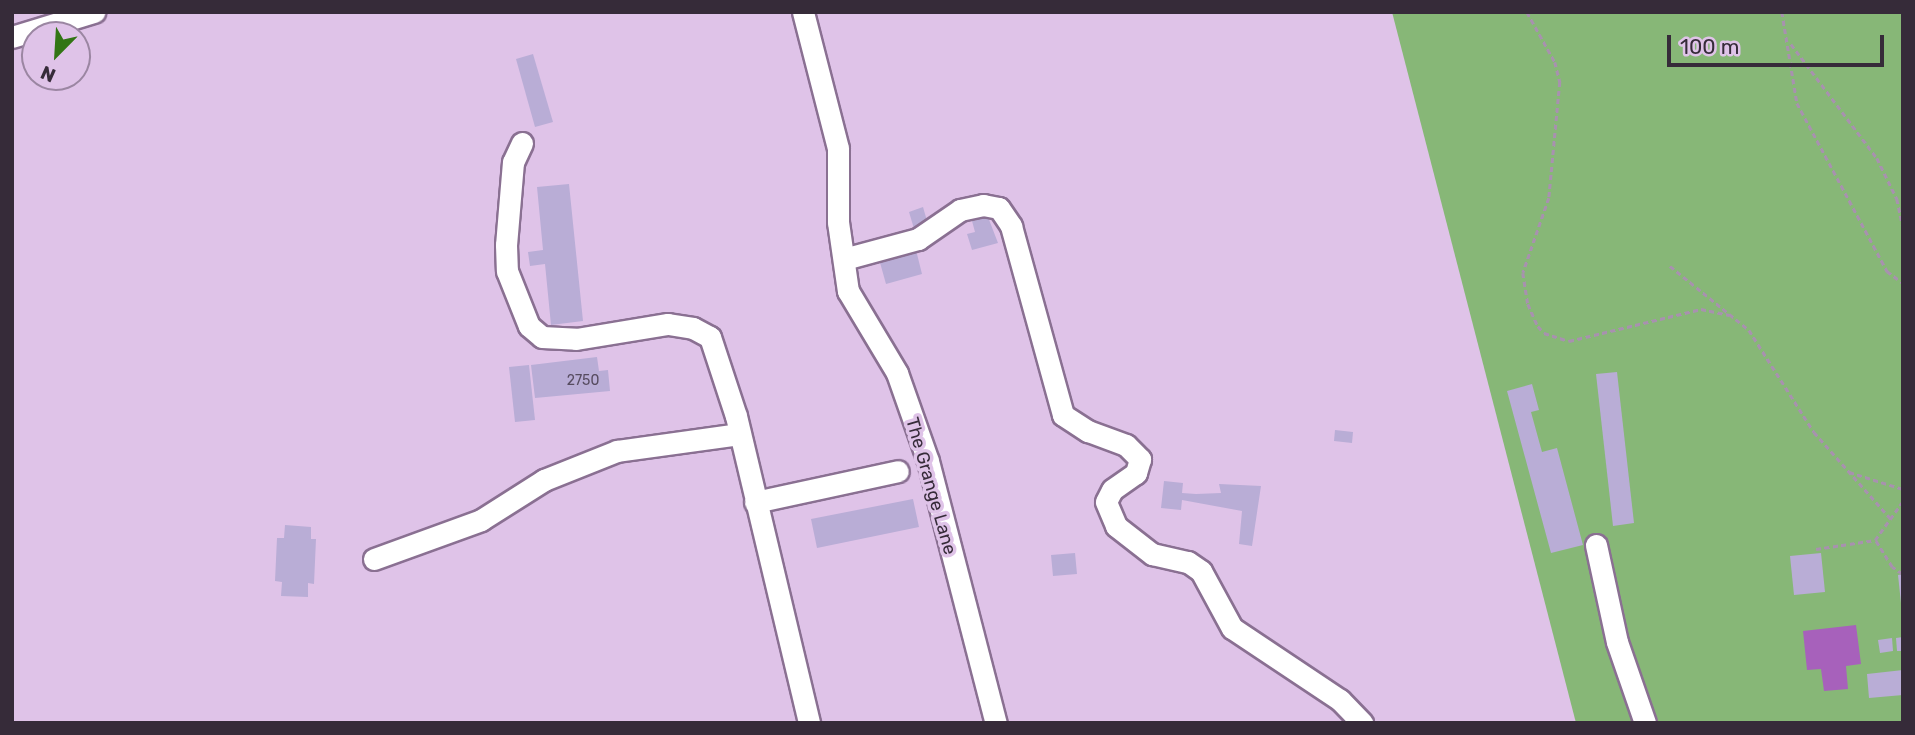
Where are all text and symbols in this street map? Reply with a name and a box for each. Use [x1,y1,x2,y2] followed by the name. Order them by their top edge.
[21,21,91,91] north arrow
[1670,21,1887,65] scale bar
[1680,34,1739,59] text: 100 m
[37,61,59,87] text: N
[567,373,599,389] house number: 2750
[901,415,961,557] street label: The Grange Lane

